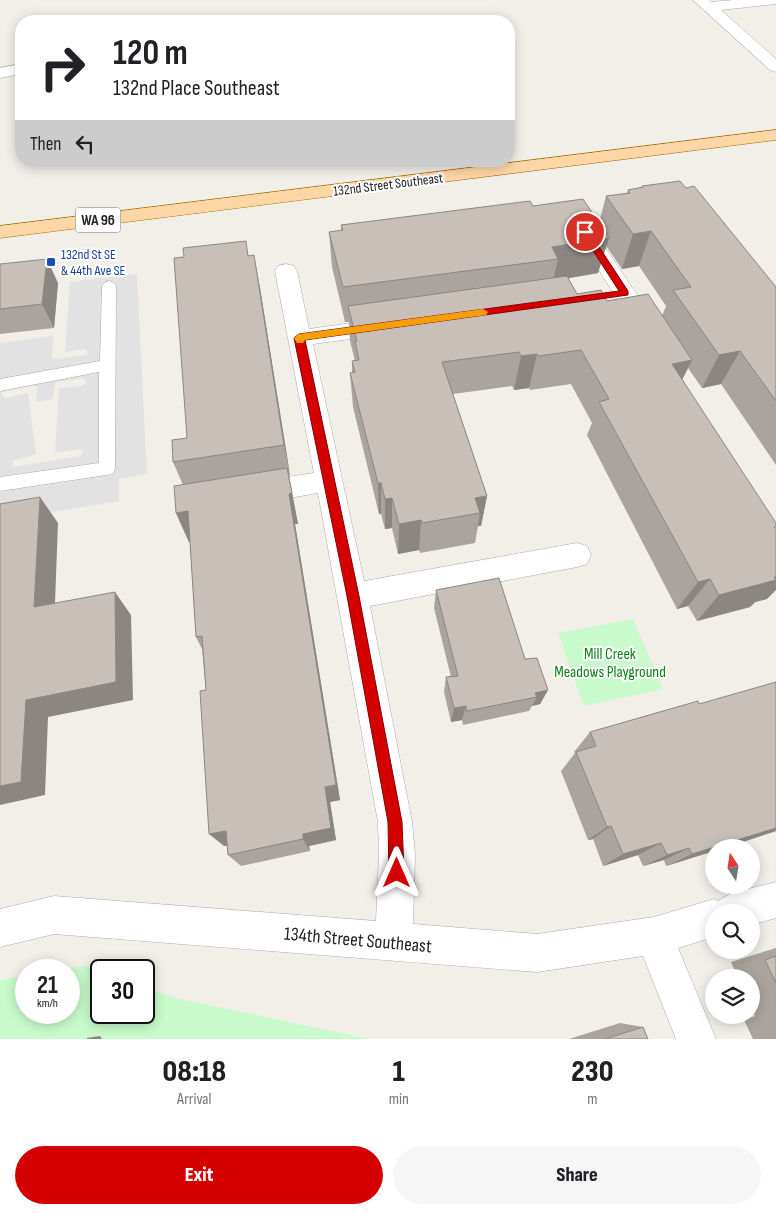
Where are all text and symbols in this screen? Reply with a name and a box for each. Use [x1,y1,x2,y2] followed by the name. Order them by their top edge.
[113,32,188,75] text: 120 m
[30,35,95,100] icon: right
[113,75,280,102] text: 132nd Place Southeast
[71,130,99,158] icon: left
[30,133,61,156] text: Then
[332,169,444,200] street label: 132nd Street Southeast
[76,208,120,232] road number: WA 96
[564,211,606,253] pin
[571,218,599,246] icon: arrive
[61,246,126,279] place label: 132nd St SE & 44th Ave SE
[45,256,57,268] marker: 132nd St SE & 44th Ave SE
[554,645,666,682] park label: Mill Creek Meadows Playground
[705,839,760,894] north arrow
[705,839,760,1024] map controls
[370,846,422,898] position arrow
[705,904,760,959] button: search
[283,923,433,958] street label: 134th Street Southeast
[90,959,155,1024] speed limit sign: 30
[705,969,760,1024] button: layers
[37,970,58,1001] text: 21
[37,996,58,1011] text: km/h
[163,1054,226,1090] text: 08:18
[393,1054,405,1090] text: 1
[571,1054,613,1090] text: 230
[177,1090,212,1109] text: Arrival
[389,1090,409,1109] text: min
[587,1090,598,1109] text: m
[15,1146,383,1204] button: Exit
[393,1146,761,1204] button: Share

